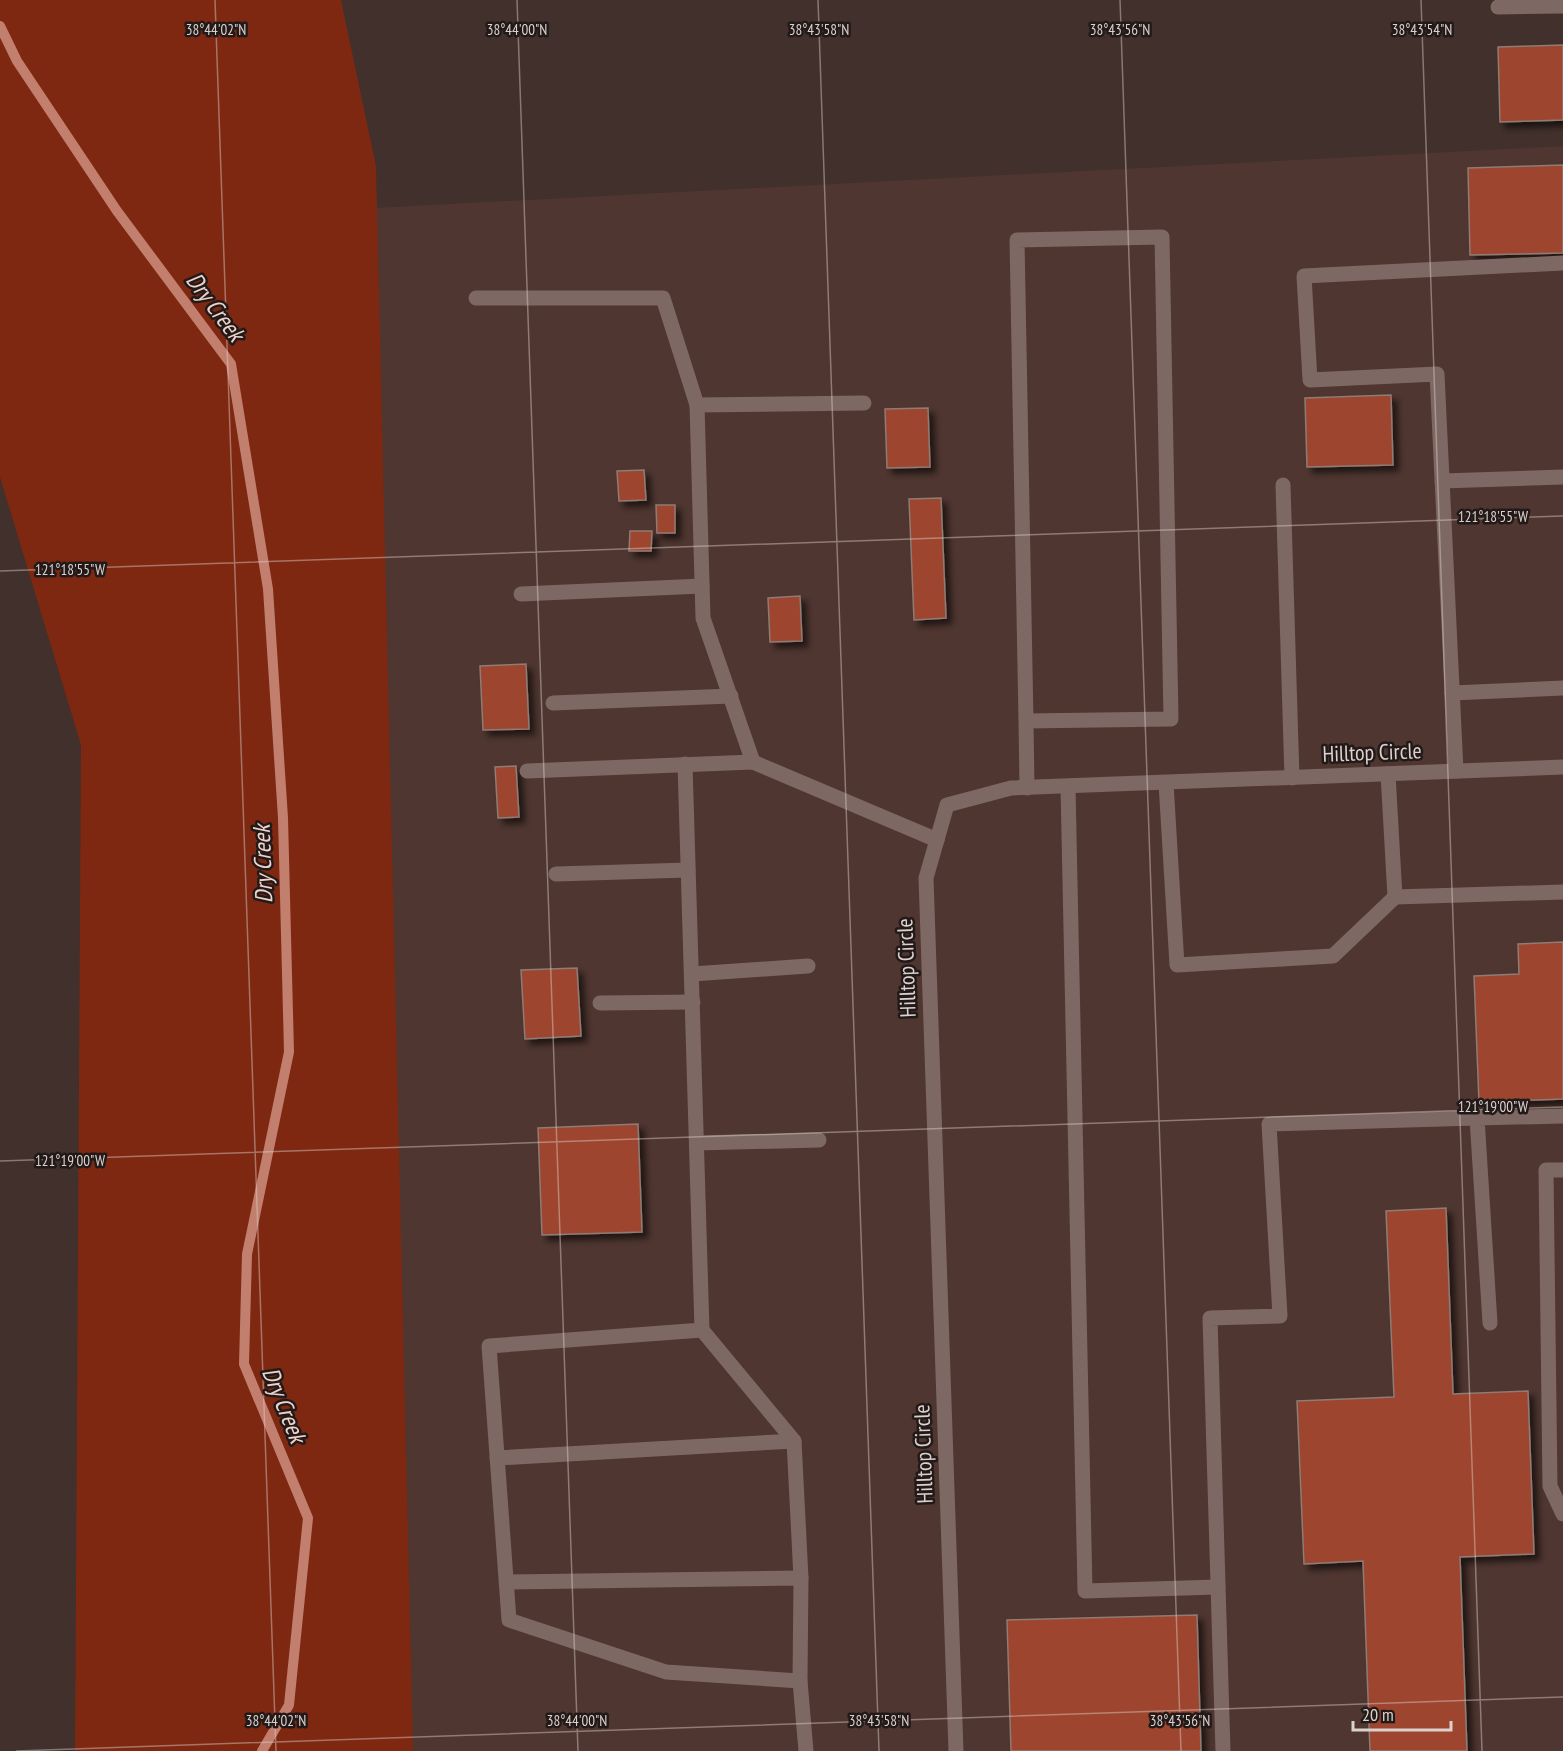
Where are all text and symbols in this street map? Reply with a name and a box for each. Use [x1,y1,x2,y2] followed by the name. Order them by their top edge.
[186,20,246,39] text: 38°44'02"N
[487,20,547,39] text: 38°44'00"N
[789,20,849,39] text: 38°43'58"N
[1090,20,1150,39] text: 38°43'56"N
[1392,20,1452,39] text: 38°43'54"N
[179,266,253,350] water label: Dry Creek
[1458,507,1528,526] text: 121°18'55"W
[35,560,105,579] text: 121°18'55"W
[1322,736,1422,768] street label: Hilltop Circle
[246,821,279,904] water label: Dry Creek
[890,918,922,1018] street label: Hilltop Circle
[1458,1097,1528,1116] text: 121°19'00"W
[35,1151,105,1170] text: 121°19'00"W
[255,1362,315,1450] water label: Dry Creek
[907,1404,939,1504] street label: Hilltop Circle
[1353,1694,1450,1732] scale bar
[1362,1703,1394,1726] text: 20 m
[246,1711,306,1730] text: 38°44'02"N
[547,1711,607,1730] text: 38°44'00"N
[849,1711,909,1730] text: 38°43'58"N
[1150,1711,1210,1730] text: 38°43'56"N

